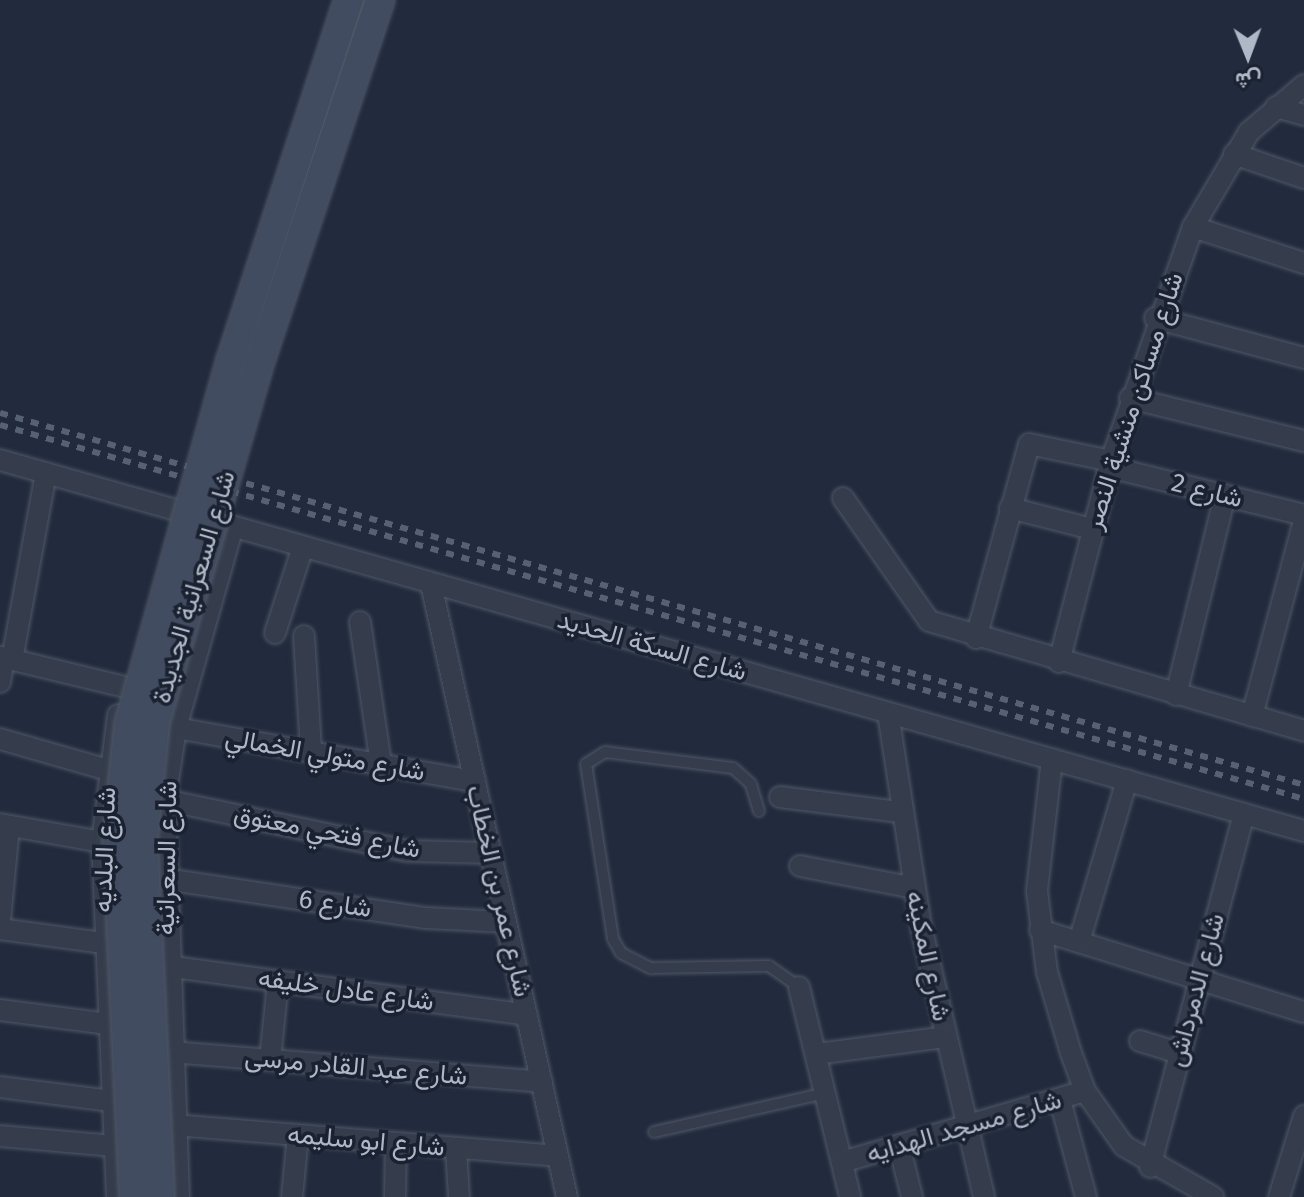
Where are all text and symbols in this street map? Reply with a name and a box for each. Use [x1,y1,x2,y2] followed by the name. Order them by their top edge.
[1208,16,1288,96] north arrow
[1235,67,1262,94] text: ش
[1078,269,1190,533] street label: شارع مساكن منشية النصر
[146,467,242,707] street label: شارع السعرانية الجديدة
[1168,467,1246,515] street label: شارع 2
[554,604,750,688] street label: شارع السكة الحديد
[223,722,427,788] street label: شارع متولي الخمالي
[150,781,184,935] street label: شارع السعرانية
[459,782,539,1000] street label: شارع عمر بن الخطاب
[87,787,123,913] street label: شارع البلديه
[231,799,423,865] street label: شارع فتحي معتوق
[297,883,373,925] street label: شارع 6
[899,888,957,1024] street label: شارع المكينه
[1161,910,1231,1070] street label: شارع الدمرداش
[256,962,436,1018] street label: شارع عادل خليفه
[243,1042,469,1092] street label: شارع عبد القادر مرسى
[863,1084,1065,1170] street label: شارع مسجد الهدايه
[286,1119,446,1163] street label: شارع ابو سليمه

